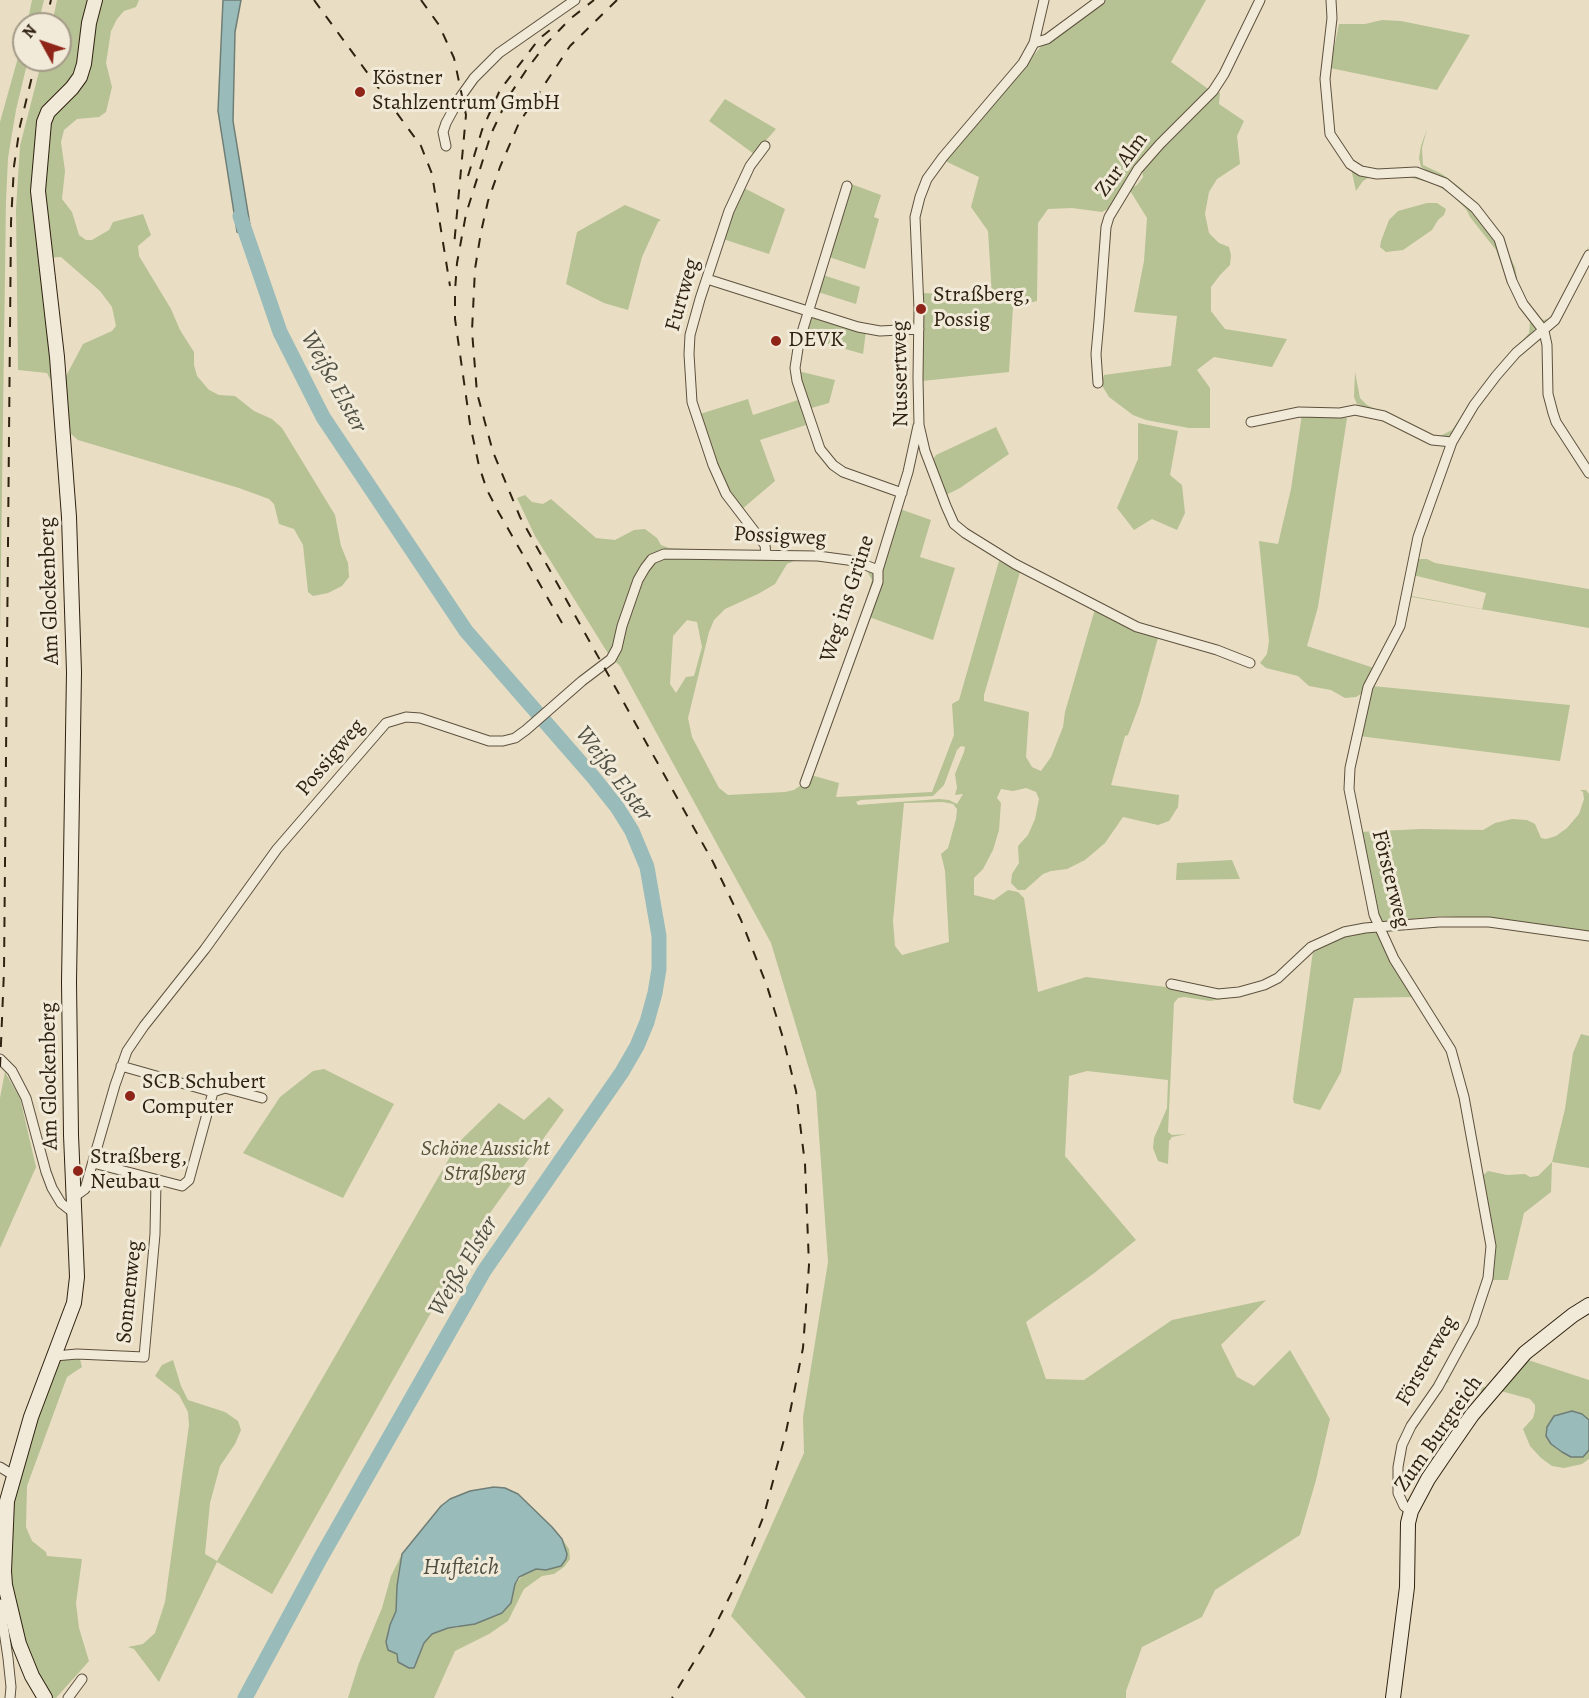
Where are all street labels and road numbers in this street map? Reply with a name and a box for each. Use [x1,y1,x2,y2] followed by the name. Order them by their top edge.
[1090,128,1154,202] street label: Zur Alm
[660,255,706,335] street label: Furtweg
[887,320,915,428] street label: Nussertweg
[34,517,66,665] street label: Am Glockenberg
[733,521,827,553] street label: Possigweg
[815,532,881,666] street label: Weg ins Grüne
[291,714,371,802] street label: Possigweg
[1365,827,1415,931] street label: Försterweg
[36,1002,64,1150] street label: Am Glockenberg
[111,1239,149,1345] street label: Sonnenweg
[1391,1311,1463,1411] street label: Försterweg
[1389,1371,1489,1497] street label: Zum Burgteich

